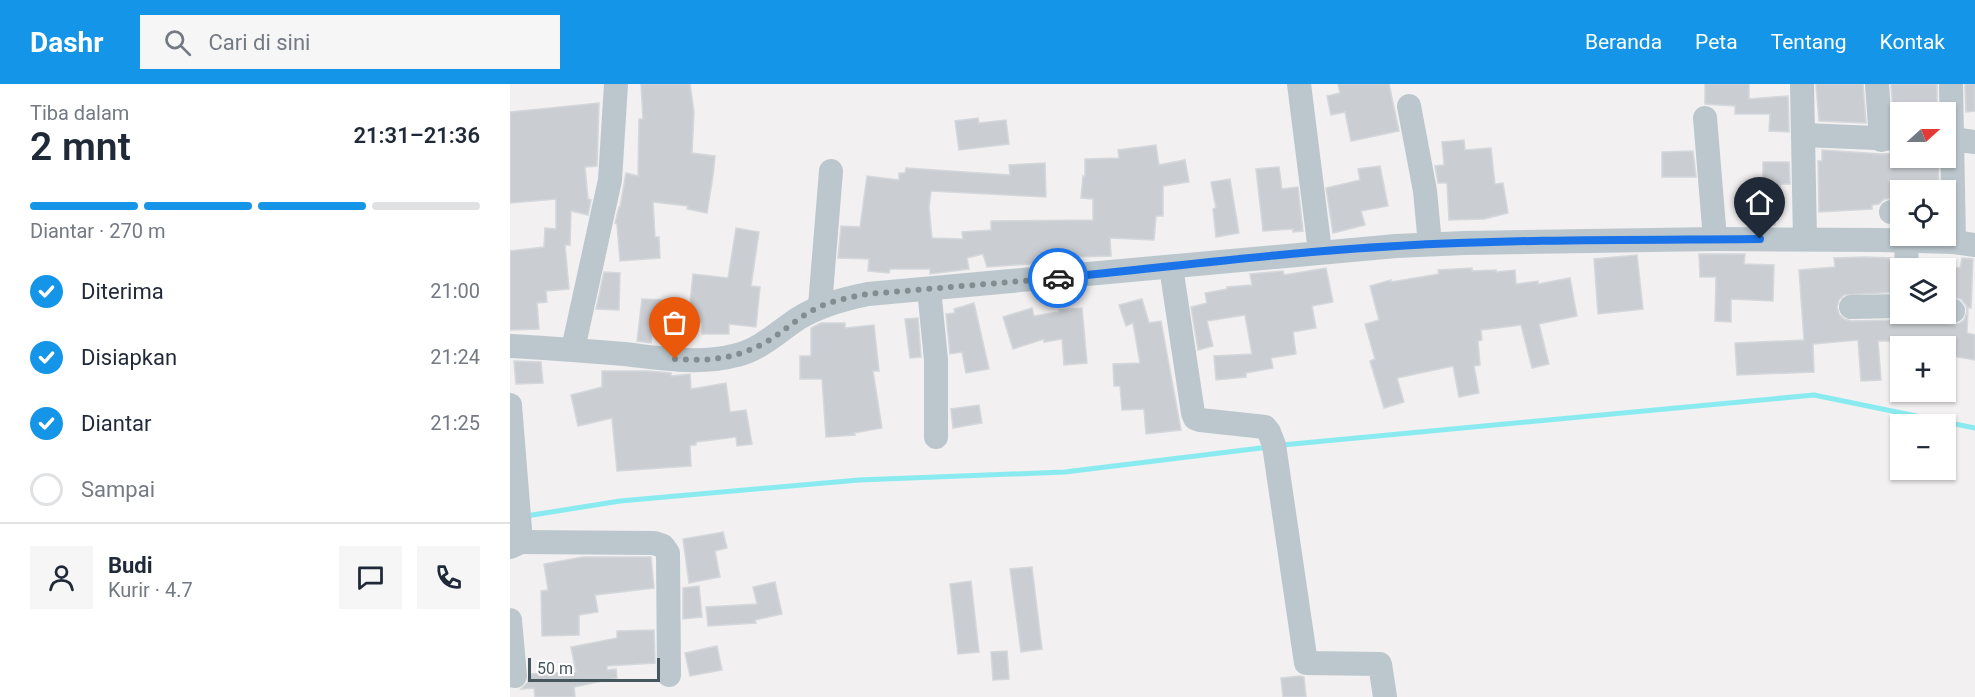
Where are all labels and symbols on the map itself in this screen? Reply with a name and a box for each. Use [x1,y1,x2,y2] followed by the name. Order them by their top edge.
[1890,102,1956,168] north arrow
[1734,177,1785,239] pin
[1028,248,1088,308] courier
[649,297,700,359] pin
[528,655,660,682] scale bar

